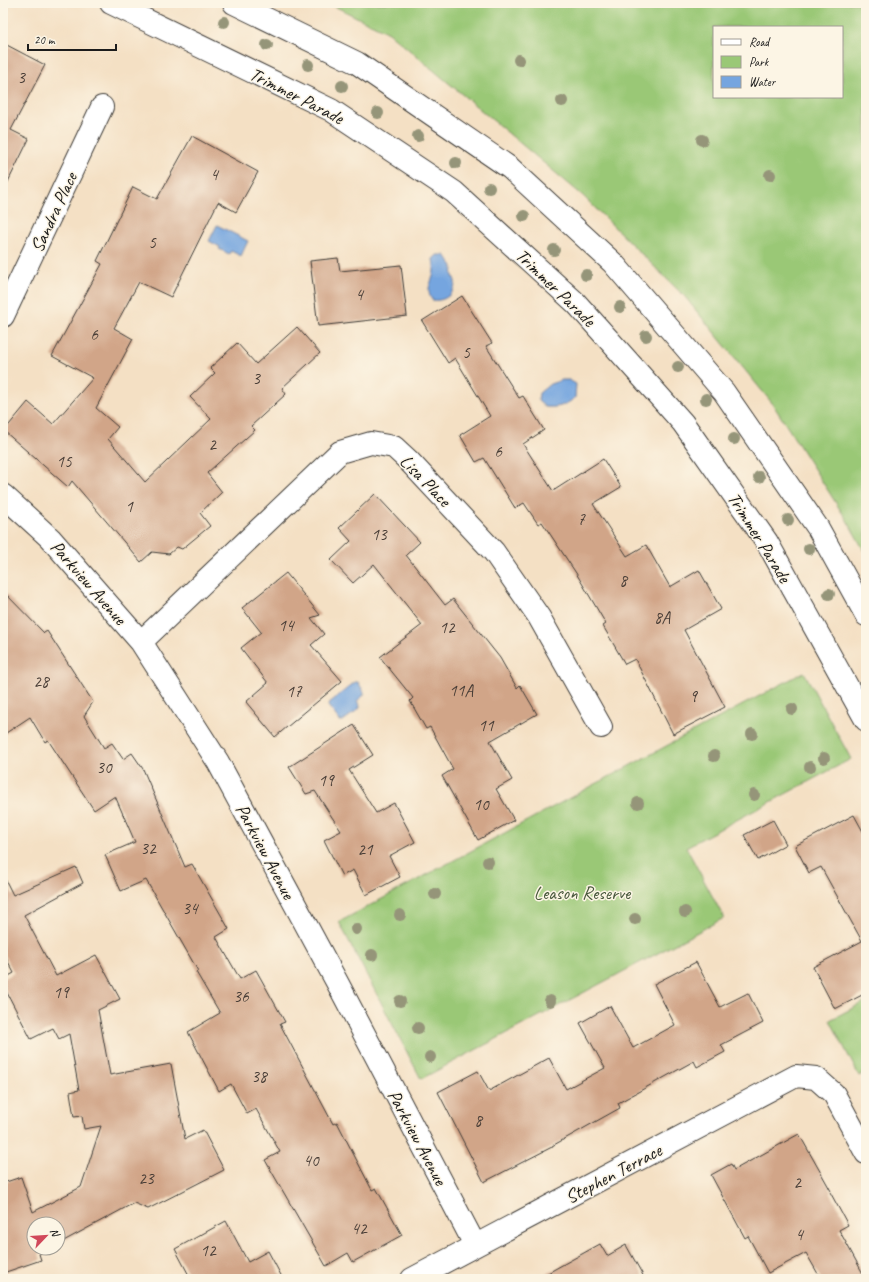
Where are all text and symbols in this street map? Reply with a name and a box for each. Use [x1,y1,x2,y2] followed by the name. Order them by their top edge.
[28,26,116,52] scale bar
[713,26,843,98] legend
[34,32,56,48] text: 20 m
[749,34,771,50] text: Road
[749,54,770,70] text: Park
[246,62,349,131] street label: Trimmer Parade
[17,67,26,88] house number: 3
[749,74,777,90] text: Water
[210,164,220,185] house number: 4
[25,167,84,256] street label: Sandra Place
[148,232,157,253] house number: 5
[510,244,602,333] street label: Trimmer Parade
[355,284,365,305] house number: 4
[90,324,99,345] house number: 6
[462,342,471,363] house number: 5
[252,368,261,389] house number: 3
[208,434,217,455] house number: 2
[494,441,503,462] house number: 6
[395,449,457,513] street label: Lisa Place
[56,451,73,472] house number: 15
[722,488,797,589] street label: Trimmer Parade
[125,496,134,517] house number: 1
[577,509,586,530] house number: 7
[371,524,388,545] house number: 13
[45,535,133,631] street label: Parkview Avenue
[619,570,629,591] house number: 8
[654,607,672,628] house number: 8A
[278,615,296,636] house number: 14
[439,617,456,638] house number: 12
[33,671,51,692] house number: 28
[449,680,474,701] house number: 11A
[286,681,303,702] house number: 17
[689,686,698,707] house number: 9
[478,715,495,736] house number: 11
[96,757,113,778] house number: 30
[318,770,335,791] house number: 19
[473,794,490,815] house number: 10
[230,800,301,905] street label: Parkview Avenue
[140,838,157,859] house number: 32
[357,839,374,860] house number: 21
[534,881,632,905] park label: Leason Reserve
[182,898,200,919] house number: 34
[53,982,70,1003] house number: 19
[233,986,250,1007] house number: 36
[251,1066,269,1087] house number: 38
[382,1086,453,1191] street label: Parkview Avenue
[474,1110,484,1131] house number: 8
[561,1138,667,1209] street label: Stephen Terrace
[303,1150,320,1171] house number: 40
[138,1168,155,1189] house number: 23
[793,1172,802,1193] house number: 2
[26,1216,66,1256] north arrow
[351,1218,368,1239] house number: 42
[795,1224,805,1245] house number: 4
[47,1226,64,1240] text: N
[200,1240,217,1261] house number: 12

